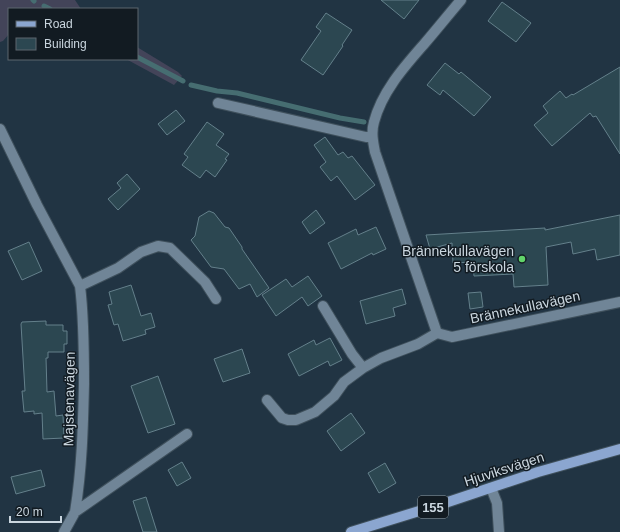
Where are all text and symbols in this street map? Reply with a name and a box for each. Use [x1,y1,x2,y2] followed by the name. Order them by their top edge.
[8,8,138,60] legend
[44,17,73,31] text: Road
[44,37,87,51] text: Building
[402,243,514,275] place label: Brännekullavägen 5 förskola
[517,254,527,264] marker: Brännekullavägen 5 förskola
[469,288,581,326] street label: Brännekullavägen
[60,351,78,447] street label: Majstenavägen
[462,449,546,489] street label: Hjuviksvägen
[418,496,448,518] road number: 155
[10,498,61,524] scale bar
[16,505,43,519] text: 20 m

